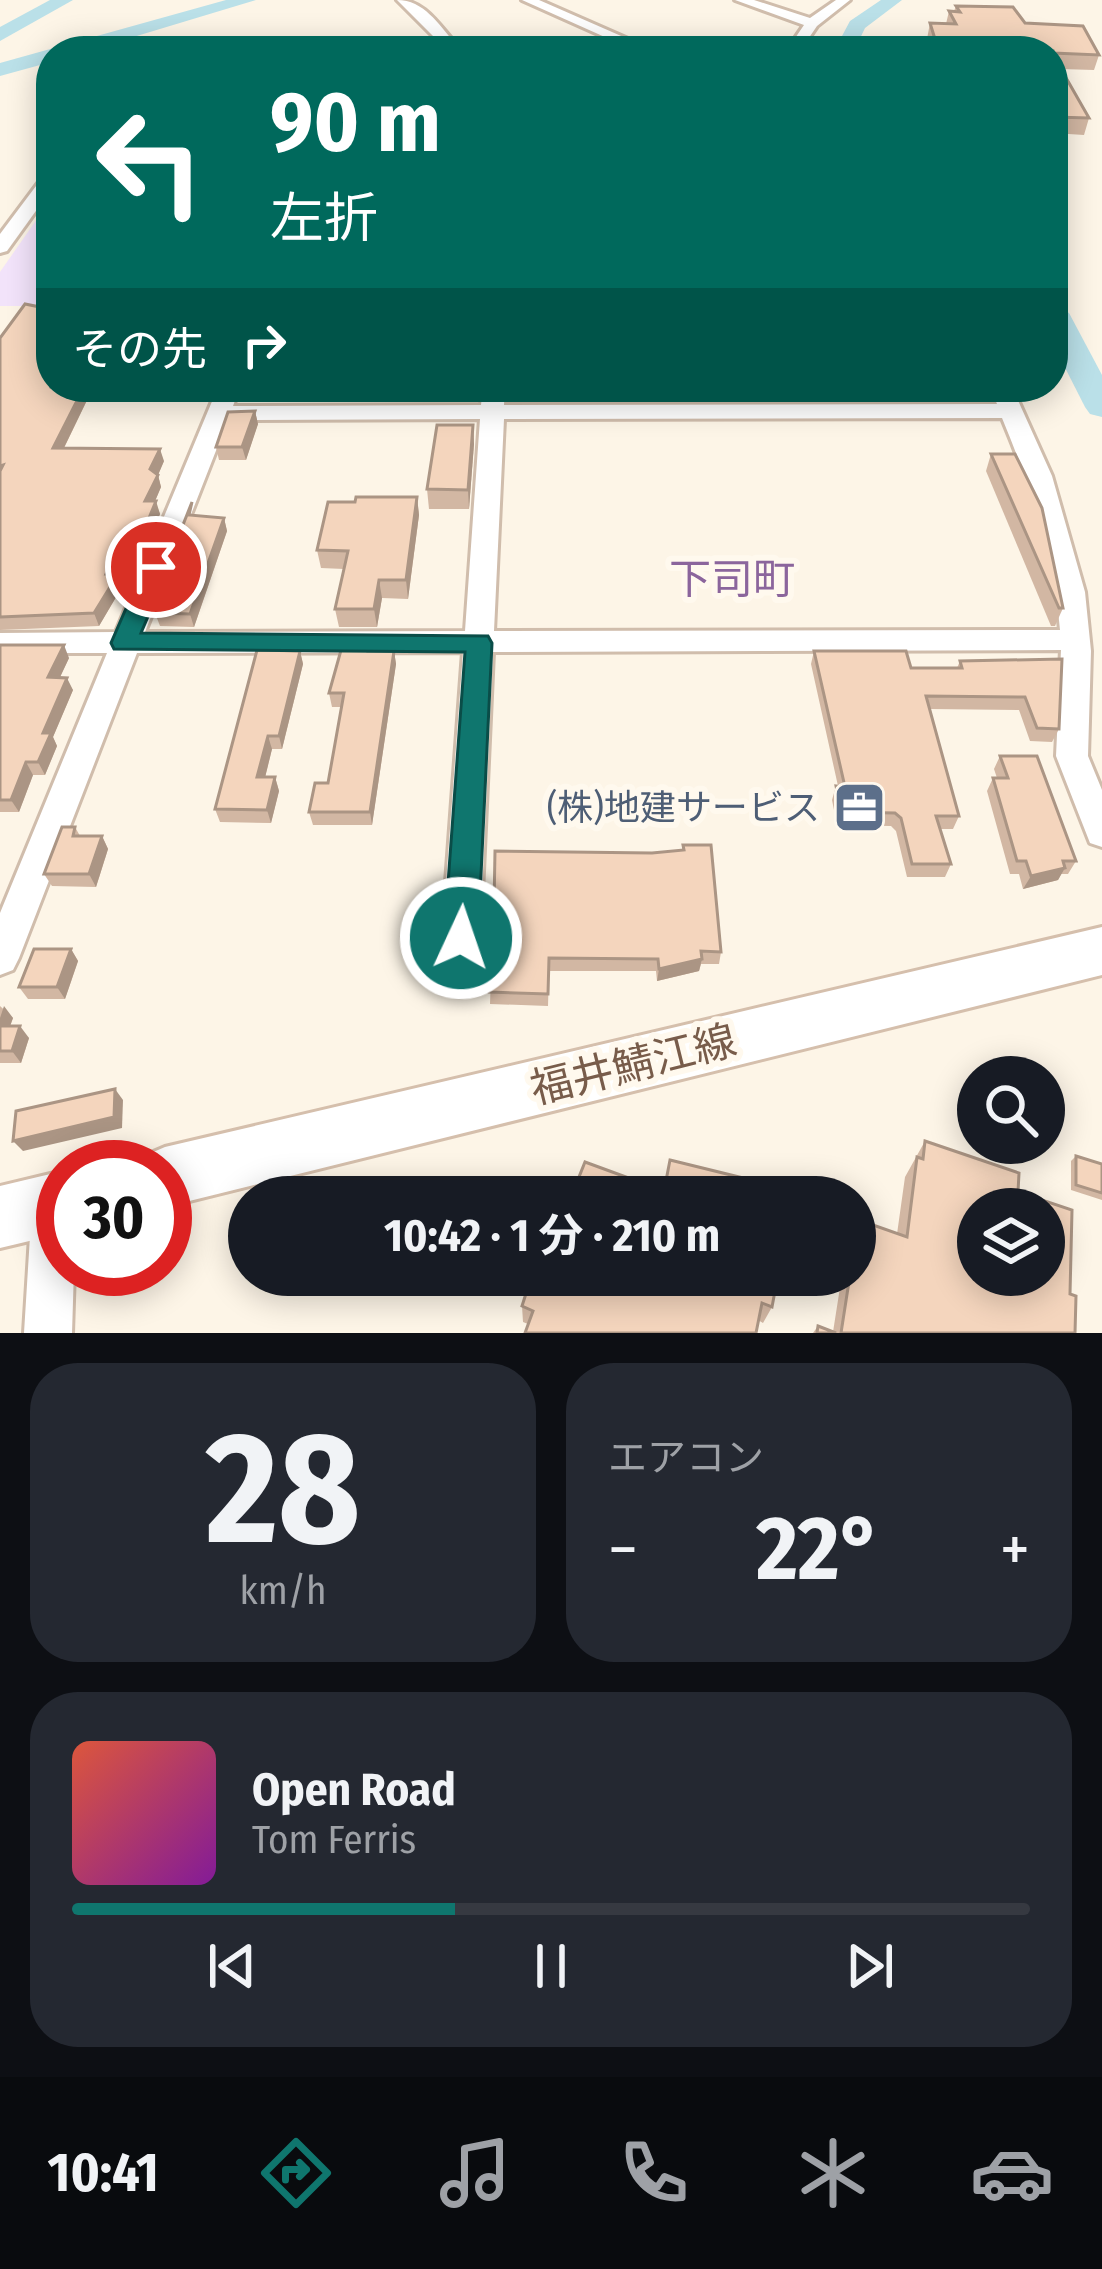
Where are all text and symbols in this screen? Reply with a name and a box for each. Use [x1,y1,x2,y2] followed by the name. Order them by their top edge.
[270,72,441,173] text: 90 m
[72,84,228,240] icon: left
[270,187,378,251] text: 左折
[231,312,297,378] icon: right
[72,323,207,377] text: その先
[105,516,207,618] pin
[123,534,189,600] icon: arrive
[669,555,795,605] district label: 下司町
[831,779,887,835] office icon: (株)地建サービス
[547,786,820,830] place label: (株)地建サービス
[398,875,524,1001] position arrow
[525,1015,741,1115] street label: 福井鯖江線
[957,1056,1065,1296] map controls
[957,1056,1065,1164] button: search
[36,1140,192,1296] speed limit sign: 30
[957,1188,1065,1296] button: layers
[384,1209,720,1263] text: 10:42 · 1 分 · 210 m
[206,1396,360,1583] text: 28
[608,1435,764,1481] text: エアコン
[756,1495,882,1603] text: 22°
[608,1510,638,1589] text: −
[1000,1510,1030,1589] text: +
[240,1568,326,1614] text: km/h
[252,1763,456,1817] text: Open Road
[252,1817,416,1863] text: Tom Ferris
[199,1933,265,1999] icon: previous
[518,1933,584,1999] icon: pause
[837,1933,903,1999] icon: next
[254,2131,338,2215] icon: directions
[433,2131,517,2215] icon: music
[612,2131,696,2215] icon: phone
[791,2131,875,2215] icon: climate
[970,2131,1054,2215] icon: car
[48,2141,159,2205] text: 10:41

